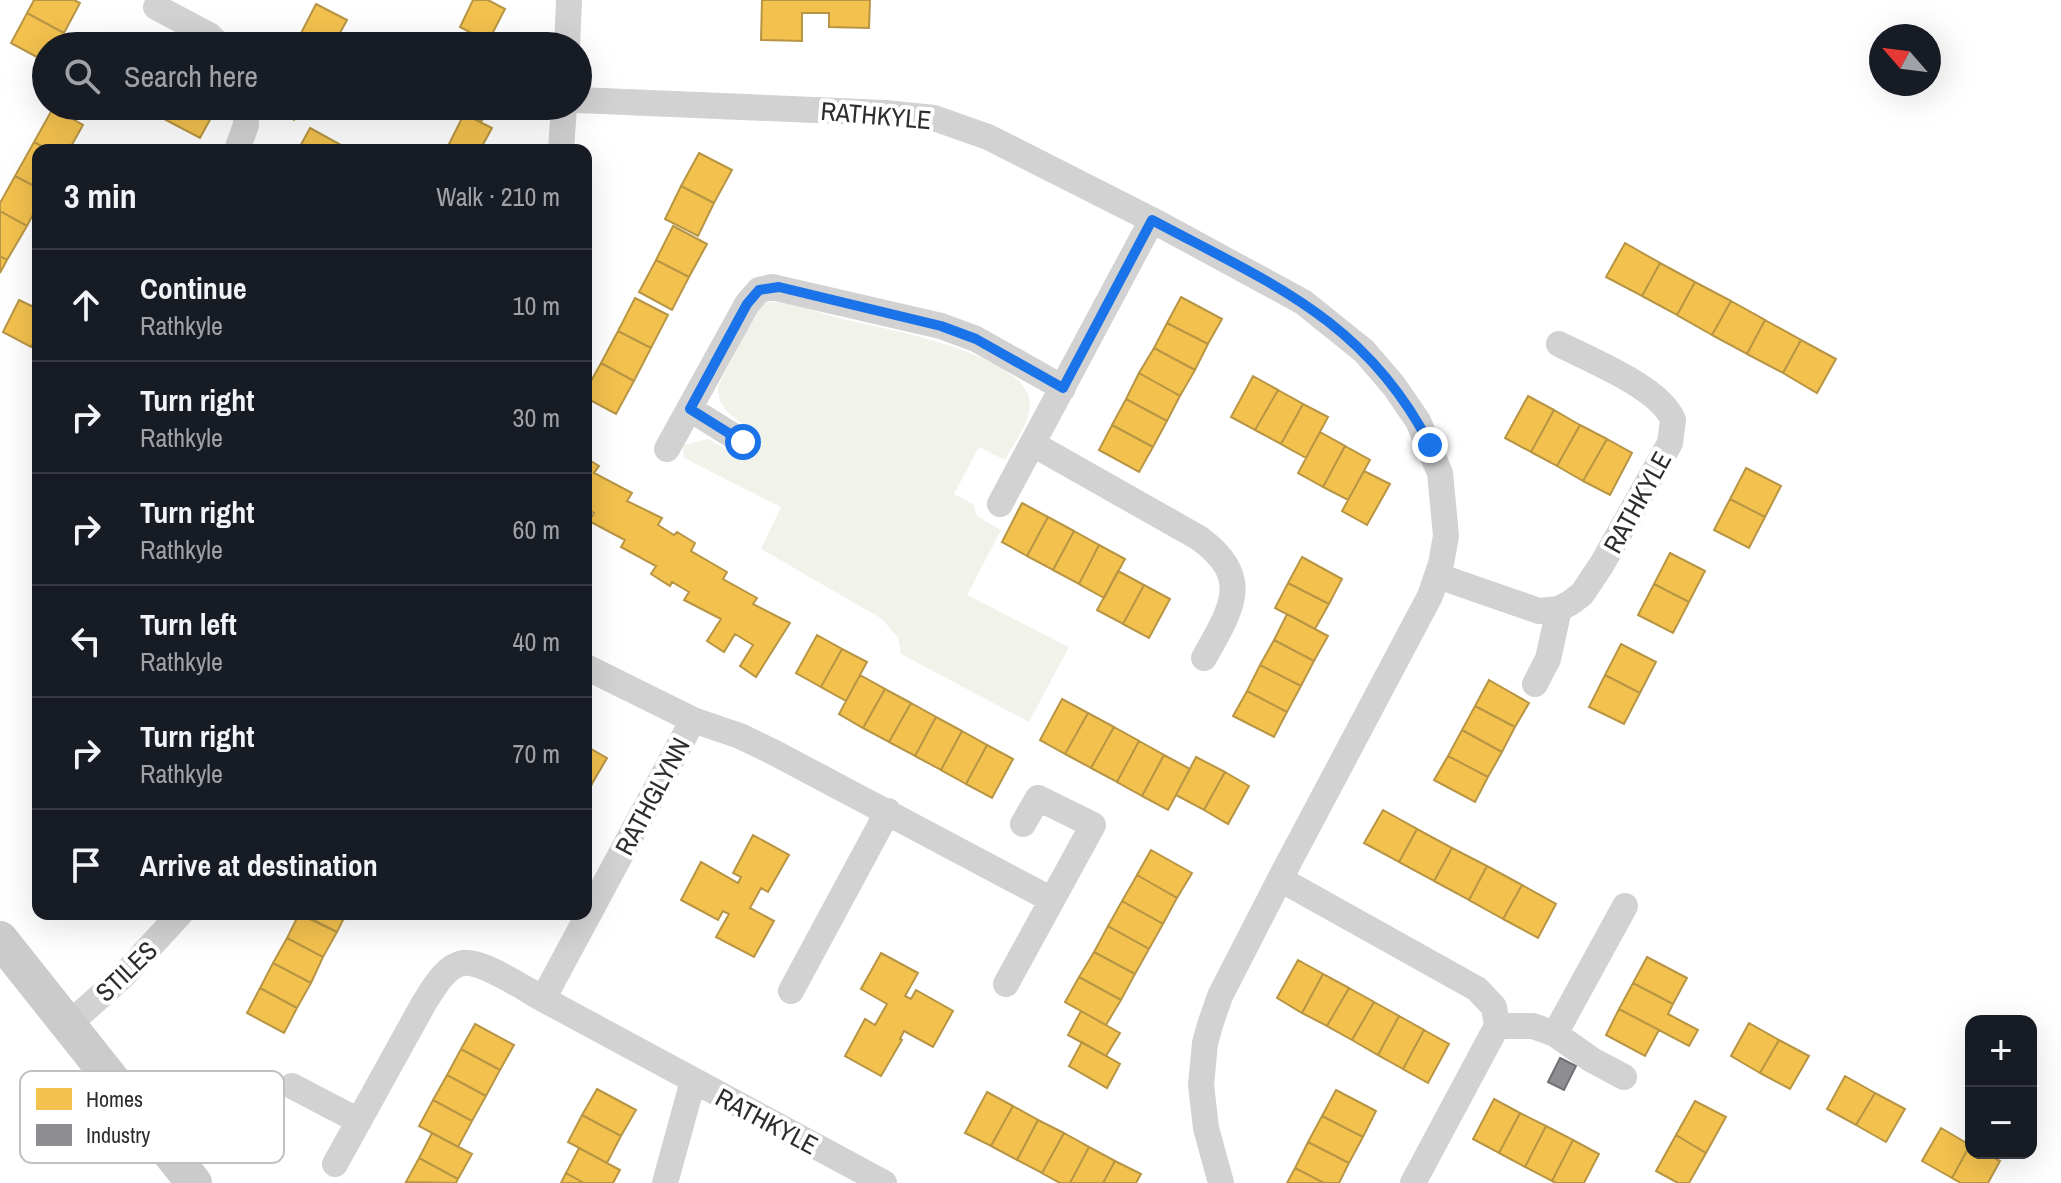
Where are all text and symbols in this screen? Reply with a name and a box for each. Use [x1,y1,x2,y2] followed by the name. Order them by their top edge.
[1869,24,1941,96] north arrow
[32,32,592,120] search box
[60,54,104,98] icon: search
[124,56,258,96] text: Search here
[819,93,933,137] street label: RATHKYLE
[64,173,137,219] text: 3 min
[436,179,560,214] text: Walk · 210 m
[140,268,247,308] text: Continue
[64,283,108,327] icon: ahead
[513,288,560,323] text: 10 m
[140,308,223,343] text: Rathkyle
[140,380,254,420] text: Turn right
[64,395,108,439] icon: right
[513,400,560,435] text: 30 m
[140,420,223,455] text: Rathkyle
[725,424,761,460] route start
[1412,427,1448,463] route end
[1595,445,1679,559] street label: RATHKYLE
[140,492,254,532] text: Turn right
[64,507,108,551] icon: right
[513,512,560,547] text: 60 m
[140,532,223,567] text: Rathkyle
[140,604,237,644] text: Turn left
[64,619,108,663] icon: left
[513,624,560,659] text: 40 m
[140,644,223,679] text: Rathkyle
[140,716,254,756] text: Turn right
[64,731,108,775] icon: right
[606,731,698,861] street label: RATHGLYNN
[513,736,560,771] text: 70 m
[140,756,223,791] text: Rathkyle
[64,843,108,887] icon: arrive
[140,845,378,885] text: Arrive at destination
[87,933,165,1009] street label: STILES
[1965,1015,2037,1159] map controls
[1965,1015,2037,1087] button: +
[20,1071,284,1163] legend
[710,1079,824,1163] street label: RATHKYLE
[86,1084,143,1114] text: Homes
[1965,1087,2037,1159] button: −
[86,1120,150,1150] text: Industry

